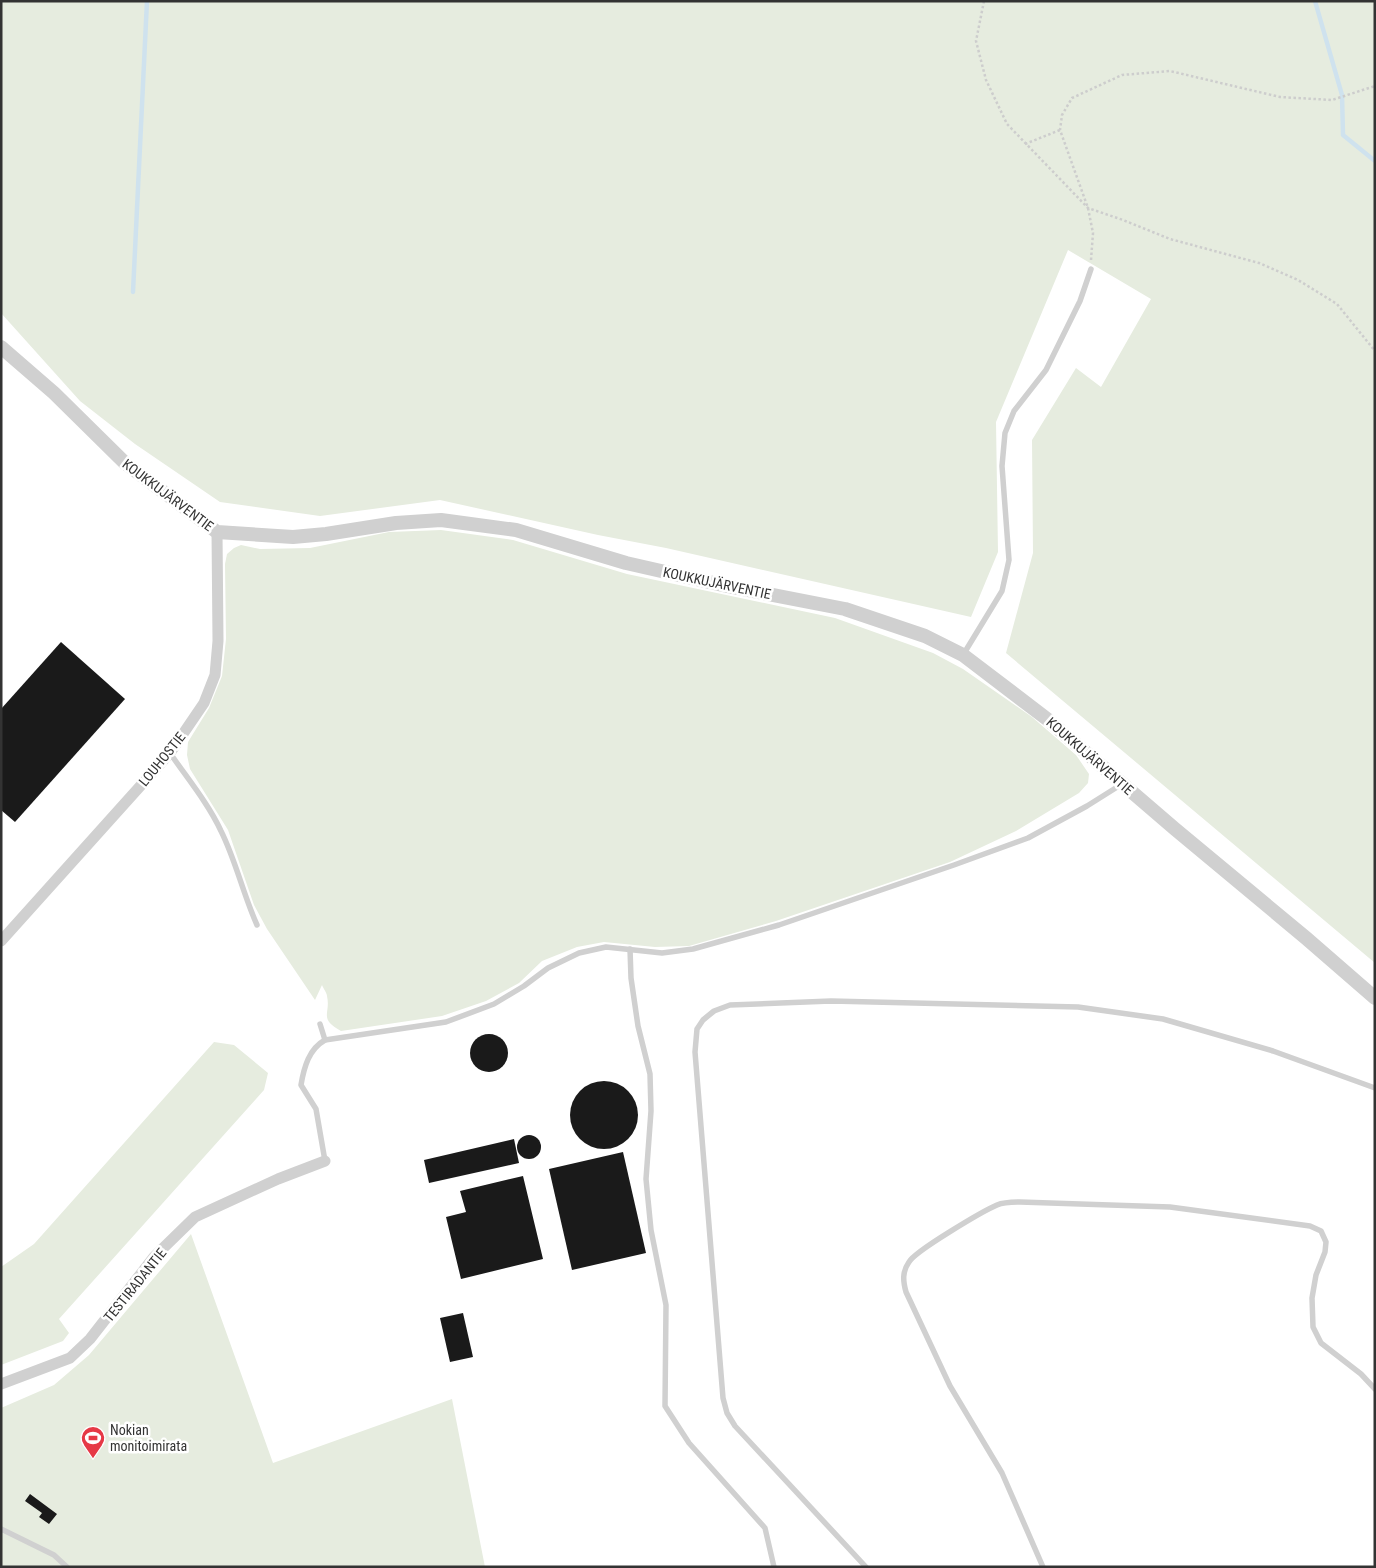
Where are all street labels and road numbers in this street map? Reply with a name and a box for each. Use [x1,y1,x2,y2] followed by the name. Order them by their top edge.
[119,456,217,534] street label: KOUKKUJÄRVENTIE
[662,564,772,602] street label: KOUKKUJÄRVENTIE
[1043,714,1137,798] street label: KOUKKUJÄRVENTIE
[135,729,189,789] street label: LOUHOSTIE
[100,1245,170,1325] street label: TESTIRADANTIE

